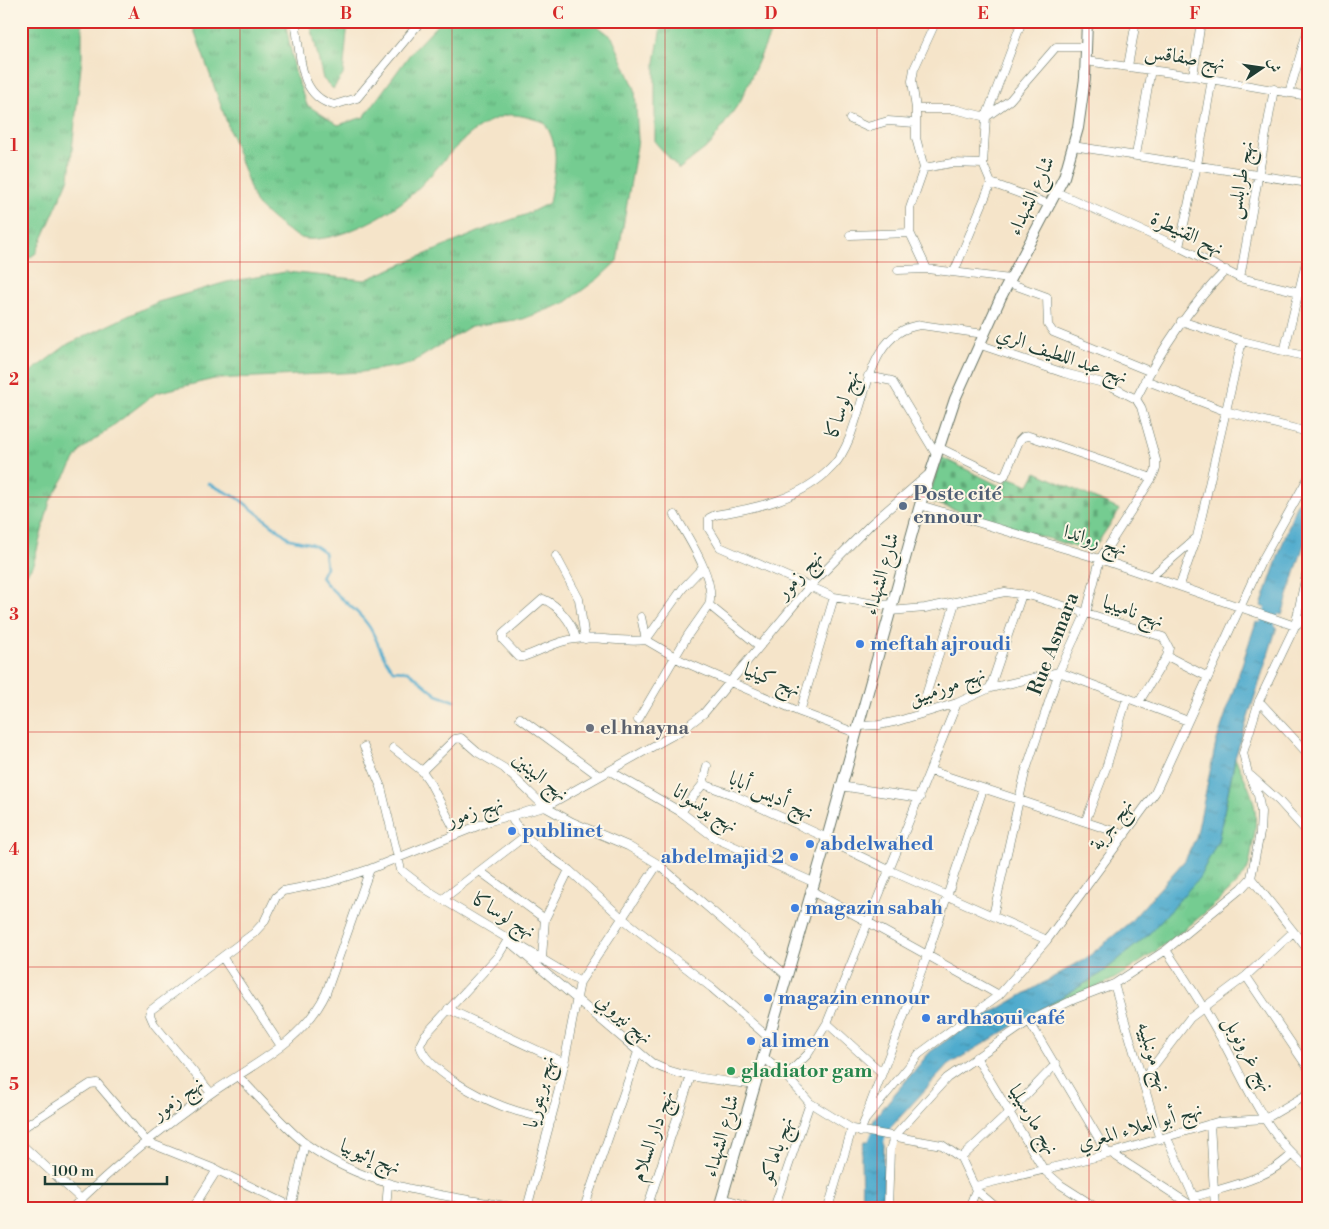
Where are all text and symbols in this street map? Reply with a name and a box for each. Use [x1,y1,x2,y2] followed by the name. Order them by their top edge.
[127,4,140,24] text: A
[340,4,352,24] text: B
[552,4,564,24] text: C
[765,4,778,24] text: D
[977,4,989,24] text: E
[1189,4,1201,24] text: F
[1142,39,1227,81] street label: نهج صفاقس
[1236,42,1286,92] north arrow
[1263,57,1284,74] text: ش
[10,136,18,156] text: 1
[1222,139,1264,222] street label: نهج طرابلس
[1003,152,1065,241] street label: شارع الشهداء
[1145,206,1228,265] street label: نهح القنيطرة
[992,322,1131,394] street label: نهج عبد اللطيف الري
[820,367,870,442] street label: نهج لوساكا
[9,370,19,390] text: 2
[913,482,1002,530] place label: Poste cité ennour
[897,500,909,512] marker: Poste cité ennour
[1059,520,1130,566] street label: نهج رواندا
[858,530,910,619] street label: شارع الشهداء
[770,545,832,609] street label: نهج زمور
[1023,588,1085,699] street label: Rue Asmara
[1098,590,1167,638] street label: نهج ناميبيا
[9,605,19,625] text: 3
[870,632,1012,657] place label: meftah ajroudi
[854,638,866,650] marker: meftah ajroudi
[738,657,804,707] street label: نهج كينيا
[905,662,990,716] street label: نهج موزمبيق
[600,716,689,741] place label: el hnayna
[584,722,596,734] marker: el hnayna
[504,747,573,810] street label: نهج البينين
[723,763,819,829] street label: نهج أديس أبابا
[666,779,742,842] street label: نهج بوتسوانا
[442,791,508,838] street label: نهج زمور
[1085,794,1142,858] street label: نهج جربة
[522,819,604,844] place label: publinet
[506,825,518,837] marker: publinet
[820,832,934,857] place label: abdelwahed
[804,838,816,850] marker: abdelwahed
[9,840,20,860] text: 4
[661,845,784,870] place label: abdelmajid 2
[788,851,800,863] marker: abdelmajid 2
[466,887,540,948] street label: نهج لوساكا
[805,896,944,921] place label: magazin sabah
[789,902,801,914] marker: magazin sabah
[778,986,930,1011] place label: magazin ennour
[588,988,658,1053] street label: نهج نيروبي
[762,992,774,1004] marker: magazin ennour
[936,1006,1065,1031] place label: ardhaoui café
[1213,1011,1279,1099] street label: نهج غرونوبل
[920,1012,932,1024] marker: ardhaoui café
[1127,1019,1176,1096] street label: نهج مونبلييه
[761,1029,830,1054] place label: al imen
[745,1035,757,1047] marker: al imen
[519,1053,565,1132] street label: نهج بريتوريا
[741,1059,872,1084] place label: gladiator gam
[725,1065,737,1077] marker: gladiator gam
[146,1072,211,1131] street label: نهج زمور
[9,1075,19,1095] text: 5
[999,1080,1064,1162] street label: نهج مارسيليا
[626,1087,684,1186] street label: نهج دار السلام
[698,1092,750,1181] street label: شارع الشهداء
[1074,1094,1206,1161] street label: نهج أبو العلاء المعري
[753,1114,804,1190] street label: نهج باماكو
[335,1134,404,1184] street label: نهج إثيوبيا
[45,1154,168,1186] scale bar
[52,1162,94,1181] text: 100 m

